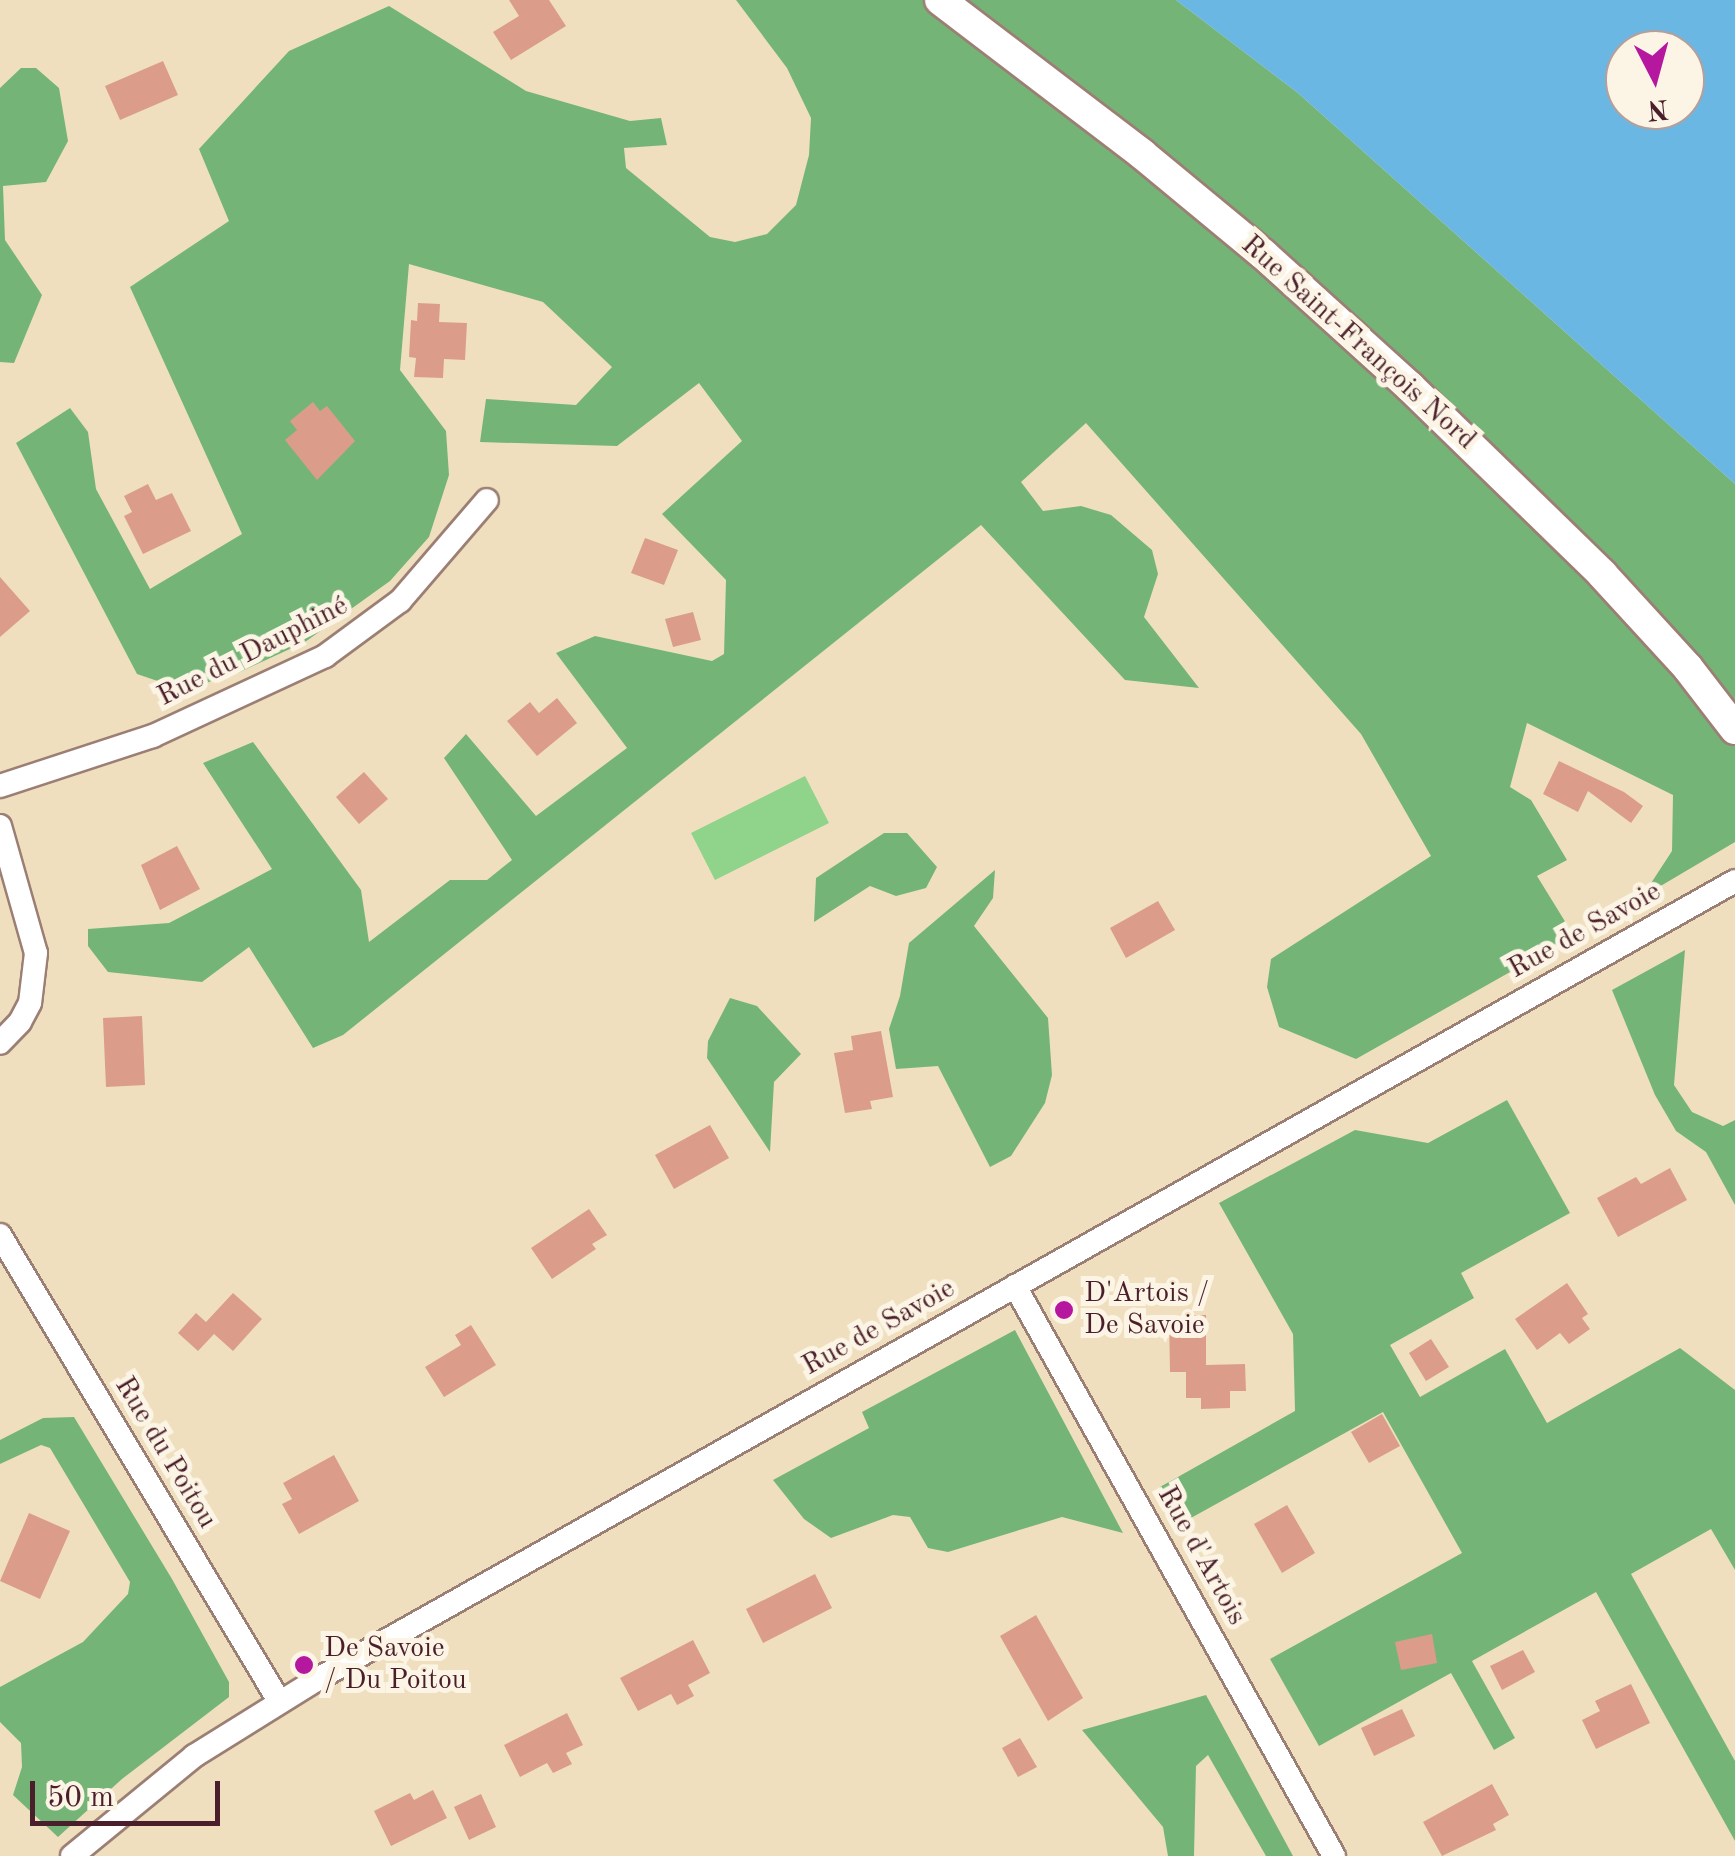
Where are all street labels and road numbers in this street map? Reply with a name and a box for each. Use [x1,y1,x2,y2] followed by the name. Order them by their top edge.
[1234,229,1482,457] street label: Rue Saint-François Nord
[152,590,354,714] street label: Rue du Dauphiné
[1503,875,1667,987] street label: Rue de Savoie
[797,1272,961,1384] street label: Rue de Savoie
[107,1371,223,1535] street label: Rue du Poitou
[1149,1481,1253,1631] street label: Rue d'Artois

